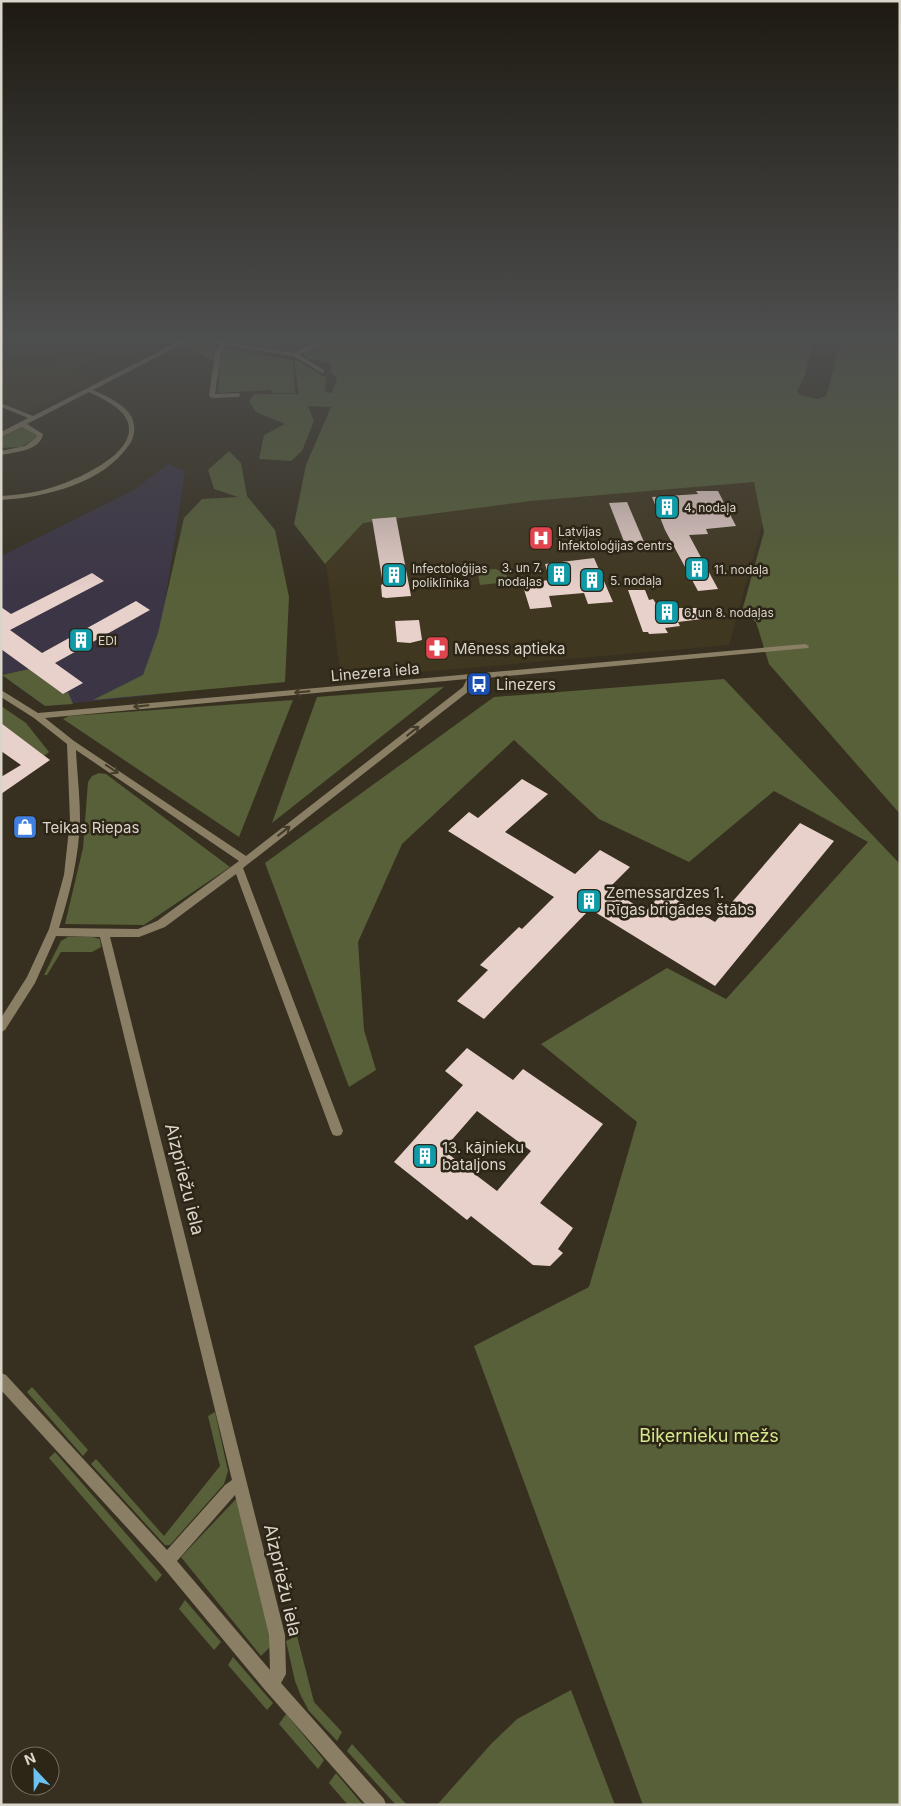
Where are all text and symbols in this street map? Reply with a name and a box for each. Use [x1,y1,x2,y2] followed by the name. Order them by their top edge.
[654,494,680,520] building icon: 4. nodaļa
[684,500,736,515] place label: 4. nodaļa
[558,524,672,553] place label: Latvijas Infektoloģijas centrs
[528,525,554,551] hospital icon: Latvijas Infektoloģijas centrs
[684,556,710,582] building icon: 11. nodaļa
[498,560,542,589] place label: 3. un 7. nodaļas
[412,561,488,590] place label: Infectoloģijas poliklīnika
[546,561,572,587] building icon: 3. un 7. nodaļas
[381,562,407,588] building icon: Infectoloģijas poliklīnika
[714,562,769,577] place label: 11. nodaļa
[579,567,605,593] building icon: 5. nodaļa
[610,573,662,588] place label: 5. nodaļa
[654,599,680,625] building icon: 6. un 8. nodaļas
[684,605,774,620] place label: 6. un 8. nodaļas
[68,627,94,653] building icon: EDI
[98,633,117,648] place label: EDI
[424,635,450,661] pharmacy icon: Mēness aptieka
[454,639,566,658] place label: Mēness aptieka
[330,659,420,685] street label: Linezera iela
[466,671,492,697] bus stop icon: Linezers
[496,675,556,694] place label: Linezers
[295,687,311,697] one-way arrow
[133,701,149,711] one-way arrow
[406,726,419,737] one-way arrow
[105,765,119,775] one-way arrow
[12,814,38,840] shop icon: Teikas Riepas
[42,818,139,837] place label: Teikas Riepas
[277,826,291,836] one-way arrow
[606,883,755,919] place label: Zemessardzes 1. Rīgas brigādes štābs
[576,888,602,914] building icon: Zemessardzes 1. Rīgas brigādes štābs
[161,1121,209,1237] street label: Aizpriežu iela
[442,1138,524,1174] place label: 13. kājnieku bataljons
[412,1143,438,1169] building icon: 13. kājnieku bataljons
[639,1425,779,1447] park label: Biķernieku mežs
[260,1522,306,1638] street label: Aizpriežu iela
[10,1746,60,1796] north arrow
[22,1749,38,1768] text: N

